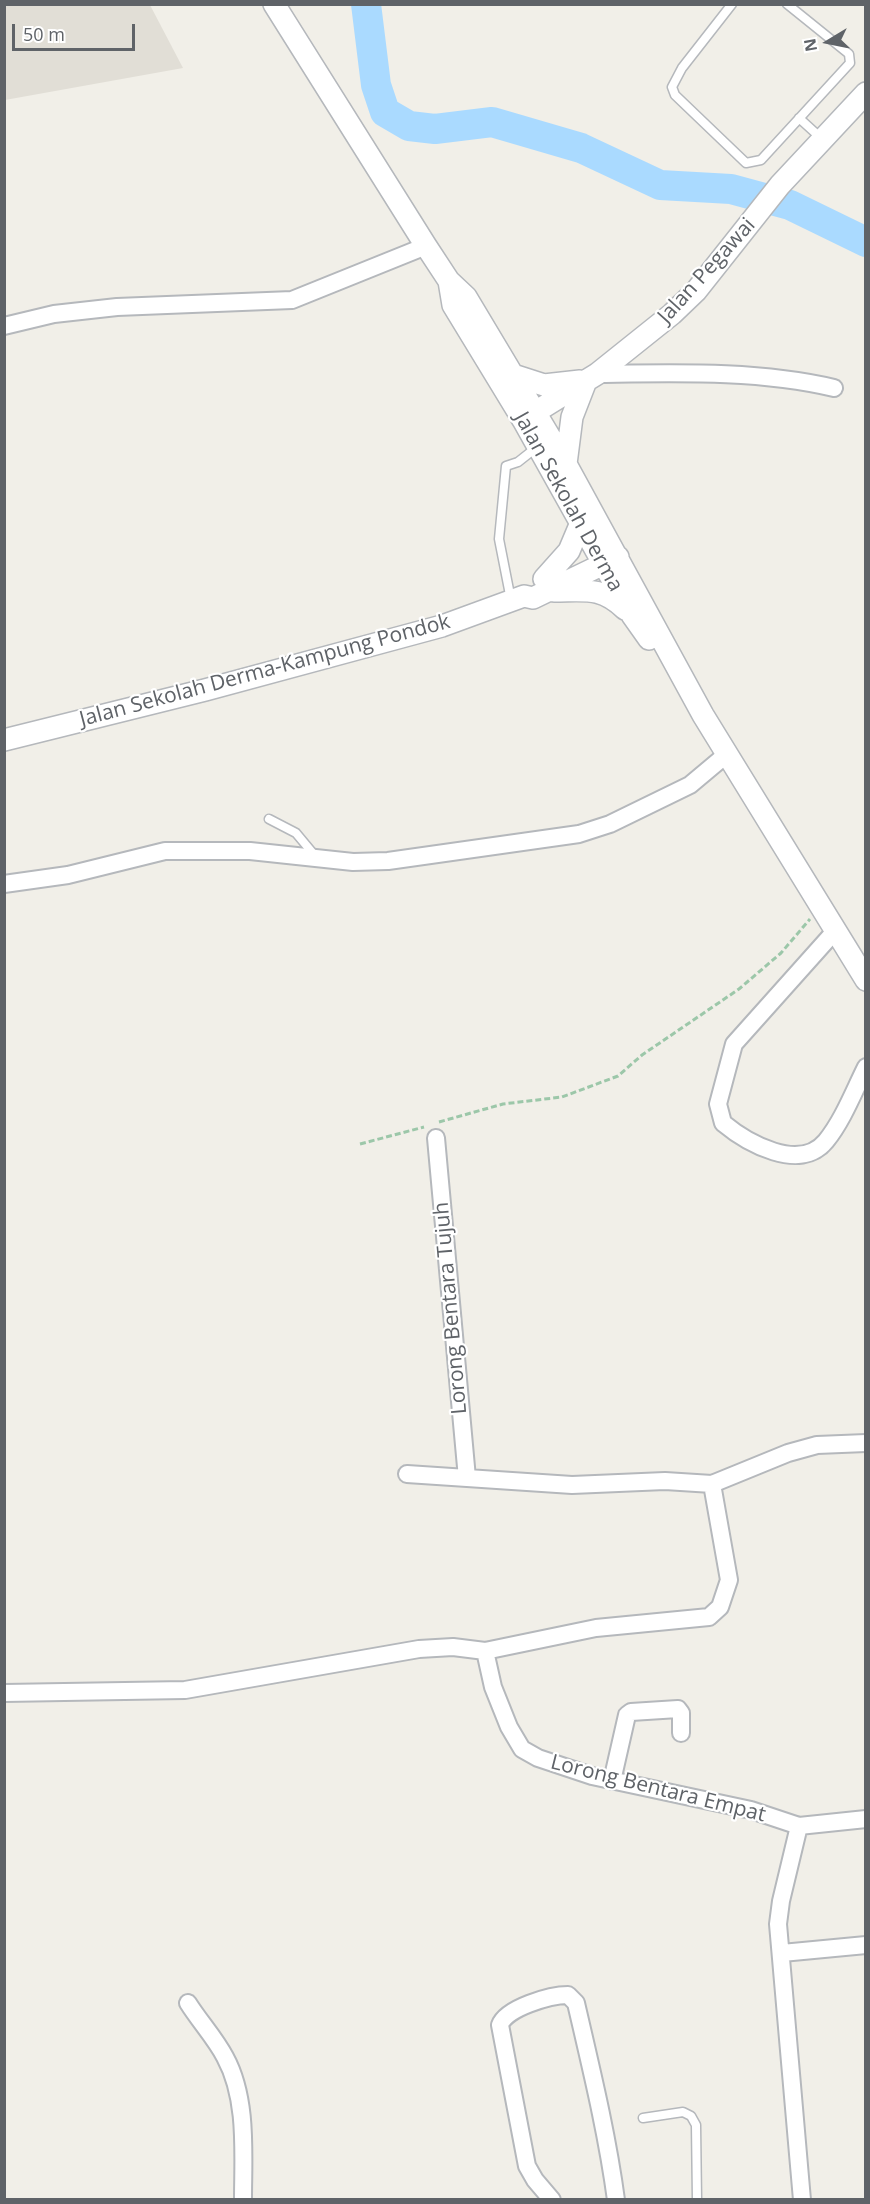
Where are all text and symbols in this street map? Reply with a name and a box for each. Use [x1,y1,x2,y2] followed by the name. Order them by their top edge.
[15,12,138,50] scale bar
[798,12,858,72] north arrow
[23,22,65,46] text: 50 m
[798,37,822,53] text: N
[653,213,761,329] street label: Jalan Pegawai
[508,408,628,596] street label: Jalan Sekolah Derma
[77,609,453,733] street label: Jalan Sekolah Derma-Kampung Pondok
[429,1201,473,1415] street label: Lorong Bentara Tujuh
[548,1750,768,1828] street label: Lorong Bentara Empat

